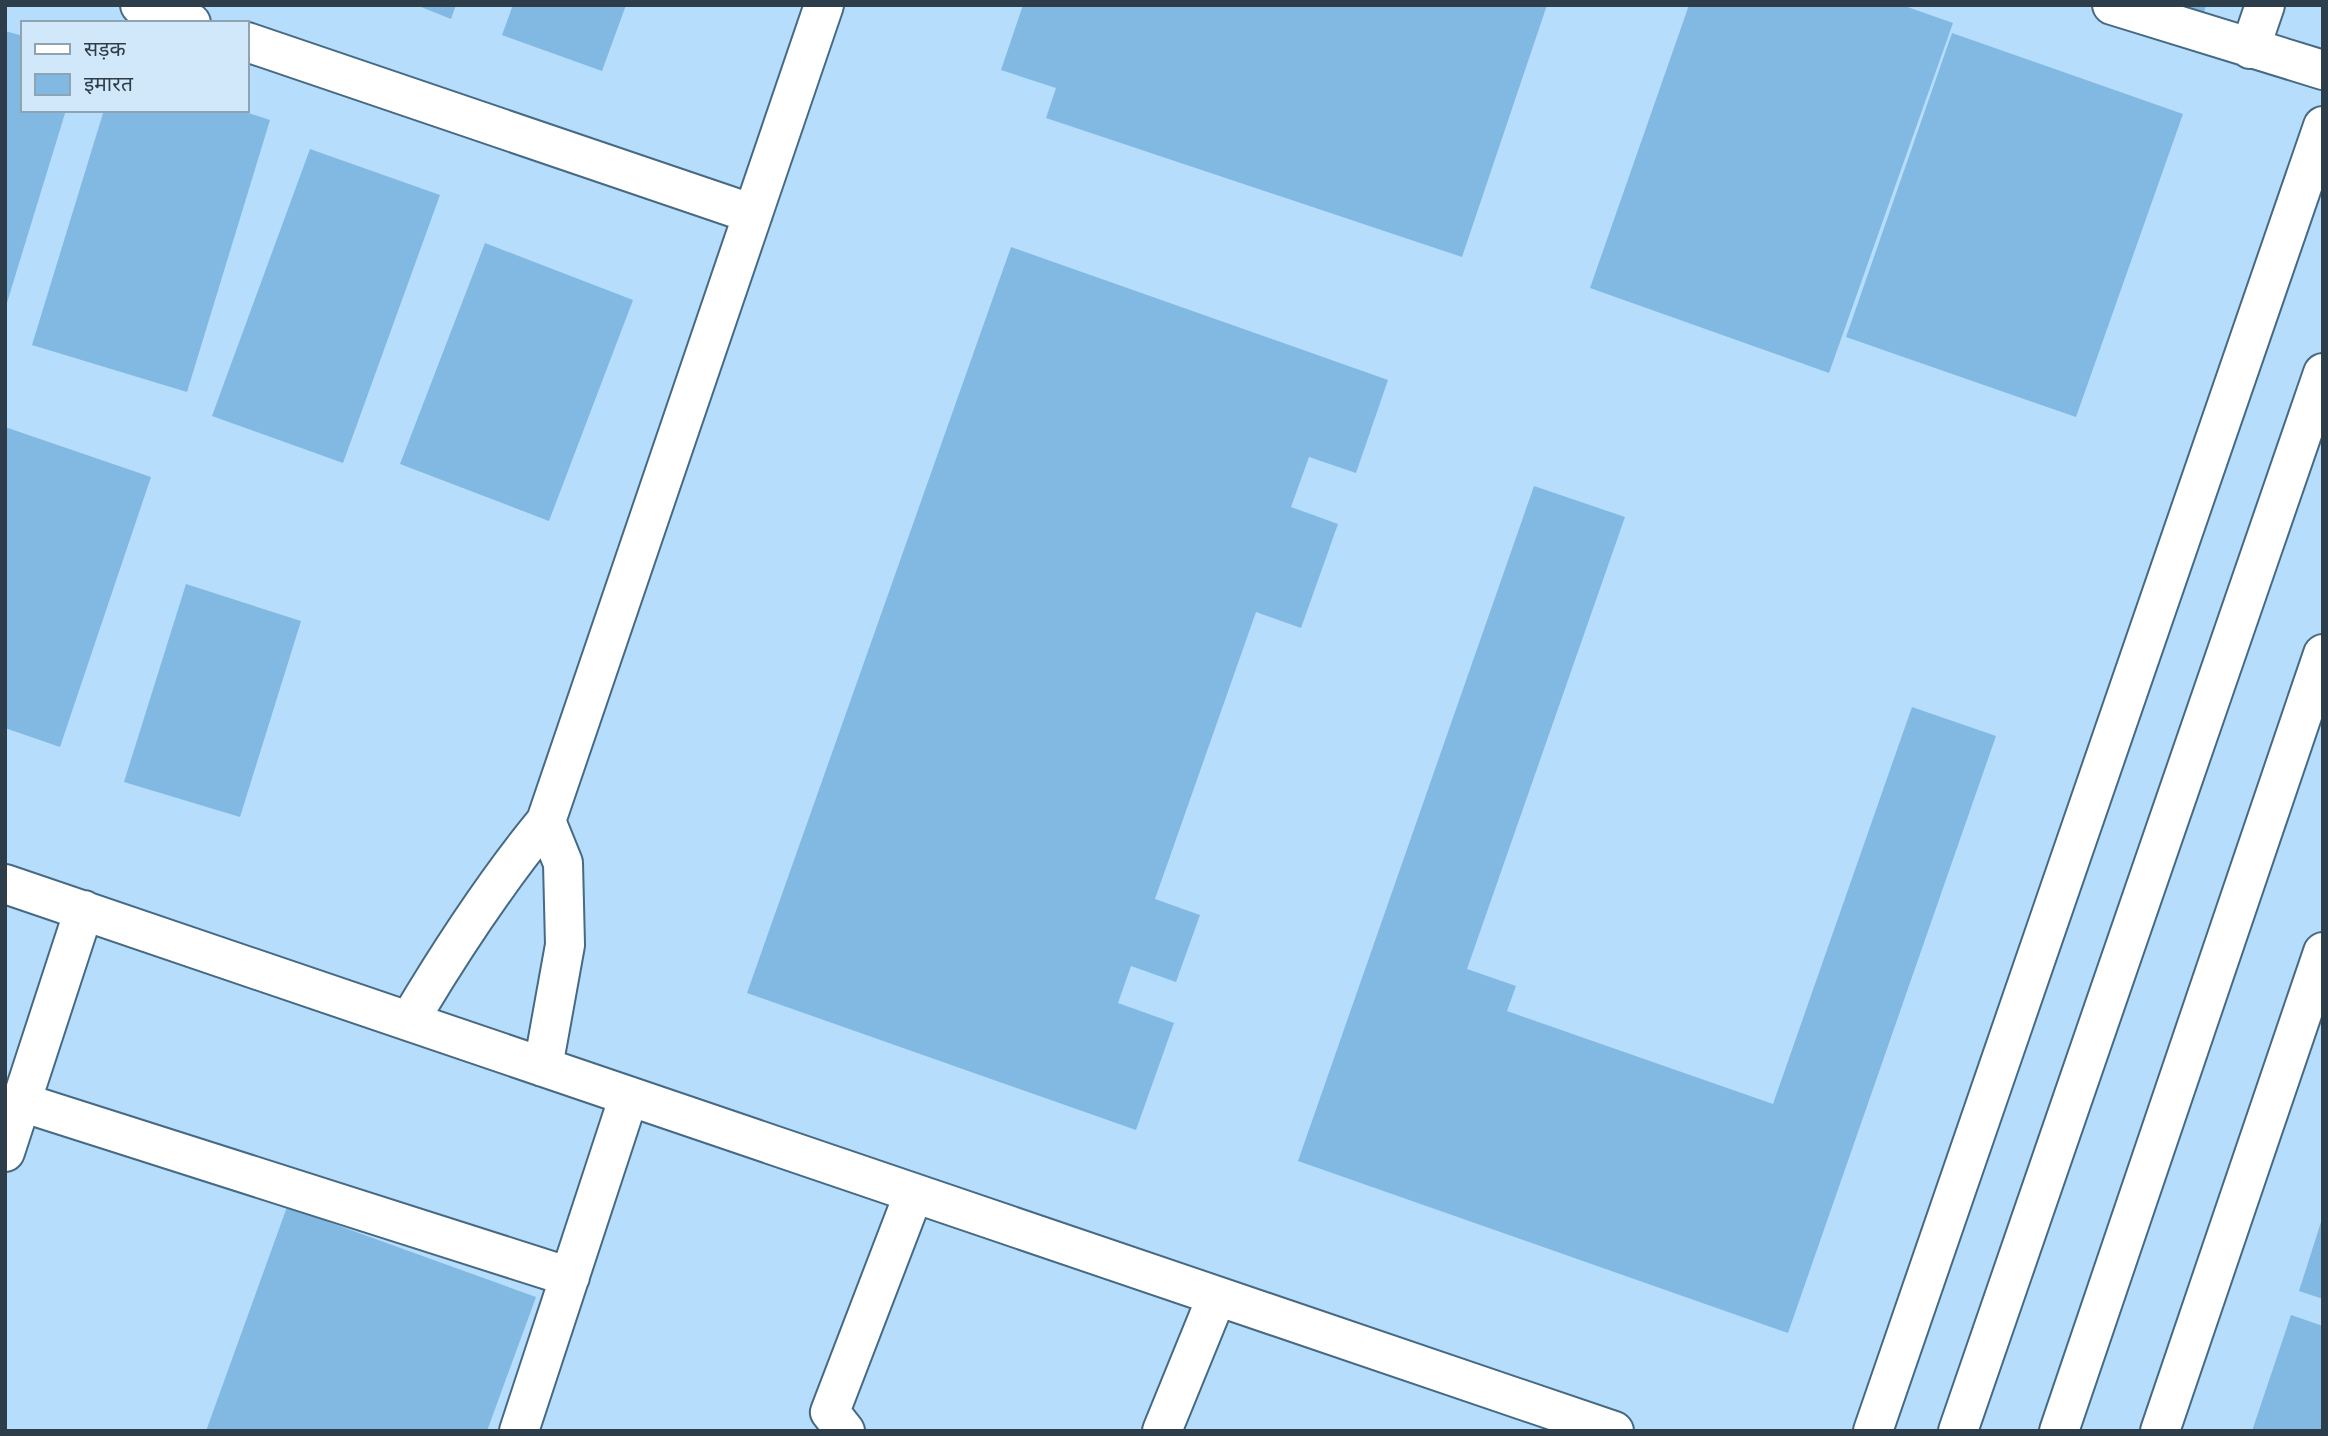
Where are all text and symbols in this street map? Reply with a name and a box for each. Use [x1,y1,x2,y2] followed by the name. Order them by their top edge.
[21,21,248,112] legend
[84,31,126,62] text: सड़क
[84,66,134,97] text: इमारत

